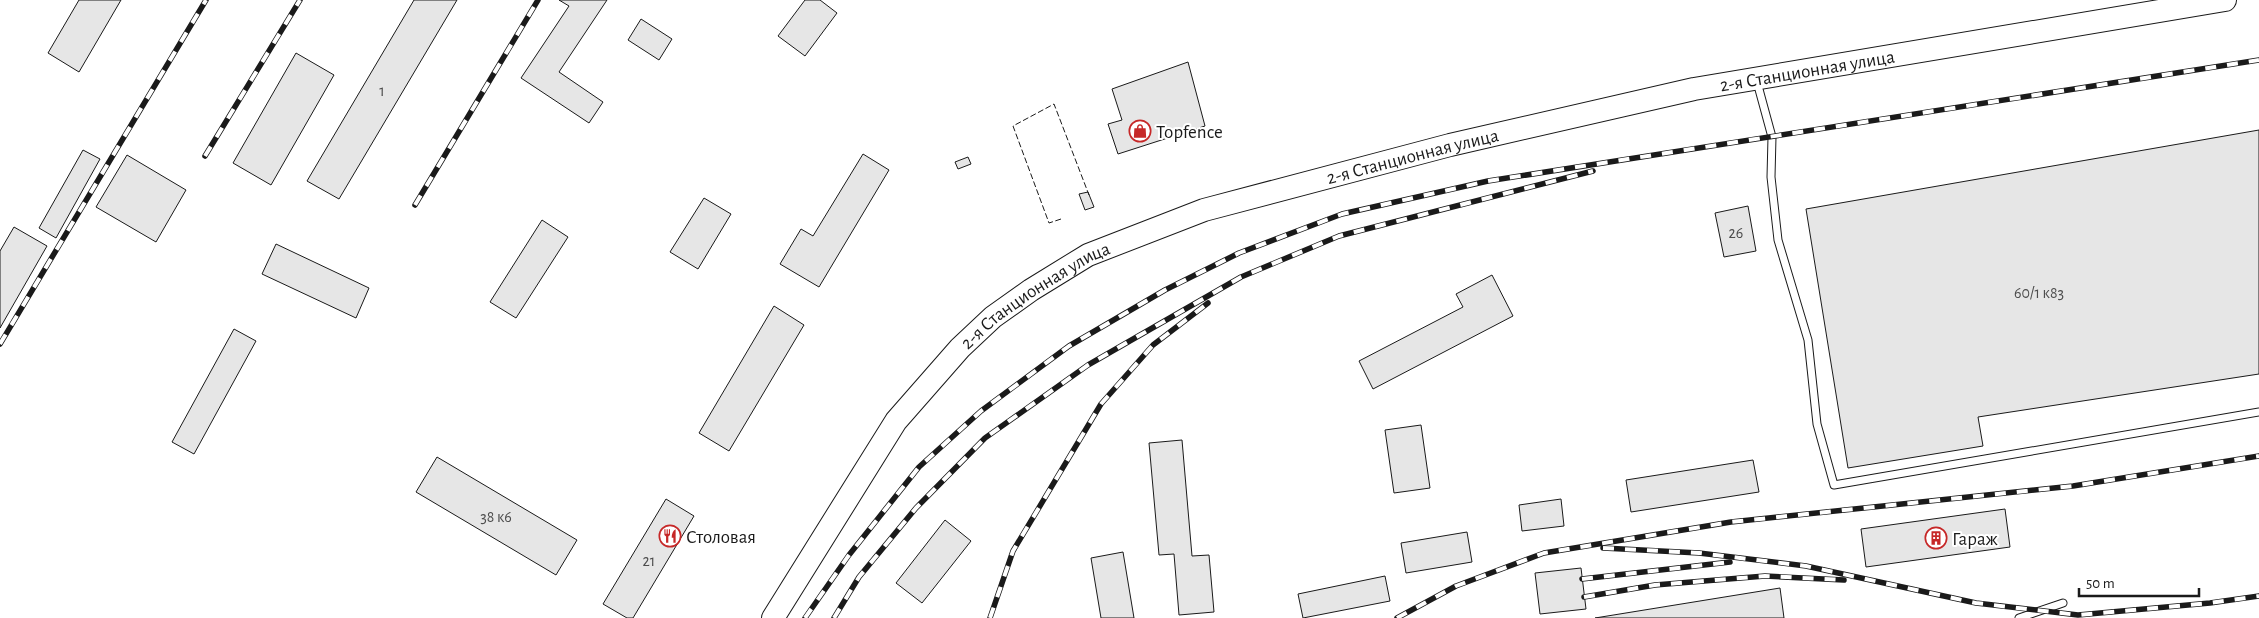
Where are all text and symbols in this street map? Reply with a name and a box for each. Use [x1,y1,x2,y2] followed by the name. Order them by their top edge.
[1718,47,1897,96] street label: 2-я Станционная улица
[379,83,385,99] house number: 1
[1128,119,1152,143] shop icon: Topfence
[1156,123,1223,142] place label: Topfence
[1325,126,1501,188] street label: 2-я Станционная улица
[1729,225,1743,241] house number: 26
[958,239,1113,353] street label: 2-я Станционная улица
[2014,285,2064,301] house number: 60/1 к83
[480,509,512,525] house number: 38 к6
[658,524,682,548] restaurant icon: Столовая
[1924,526,1948,550] building icon: Гараж
[686,528,756,547] place label: Столовая
[1952,530,1999,549] place label: Гараж
[643,553,655,569] house number: 21
[2079,566,2199,598] scale bar
[2086,576,2115,591] text: 50 m

